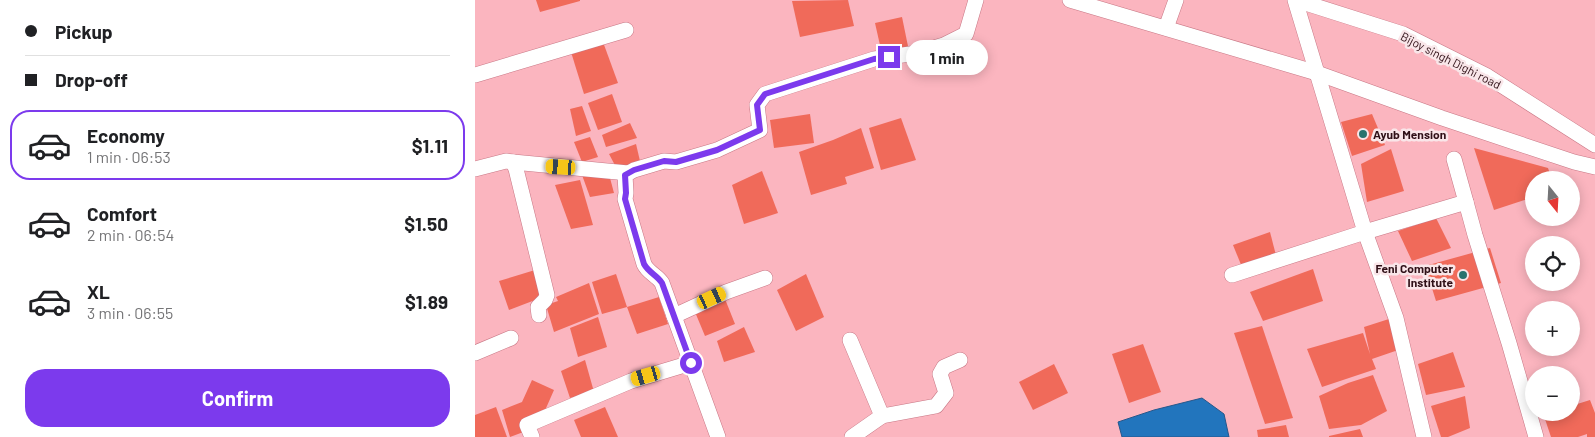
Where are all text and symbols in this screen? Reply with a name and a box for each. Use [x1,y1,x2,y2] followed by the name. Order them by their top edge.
[55,20,113,43] text: Pickup
[1399,29,1503,91] street label: Bijoy singh Dighi road
[907,40,989,74] callout: 1 min
[878,46,900,68] route end
[929,48,965,67] text: 1 min
[55,68,128,91] text: Drop-off
[27,123,72,168] icon: car
[87,124,165,147] text: Economy
[1373,127,1446,141] place label: Ayub Mension
[1357,128,1369,140] marker: Ayub Mension
[412,134,448,157] text: $1.11
[87,147,171,166] text: 1 min · 06:53
[545,159,576,175] car
[1525,171,1580,226] north arrow
[1525,171,1580,421] map controls
[27,201,72,246] icon: car
[87,202,157,225] text: Comfort
[404,212,448,235] text: $1.50
[87,225,174,244] text: 2 min · 06:54
[1525,236,1580,291] button: locate
[1375,261,1453,289] place label: Feni Computer Institute
[1457,269,1469,281] marker: Feni Computer Institute
[27,279,72,324] icon: car
[87,280,110,303] text: XL
[695,285,728,311] car
[405,290,448,313] text: $1.89
[1525,301,1580,356] button: +
[87,303,173,322] text: 3 min · 06:55
[680,352,702,374] route start
[629,365,662,387] car
[1525,366,1580,421] button: −
[25,369,450,427] button: Confirm

